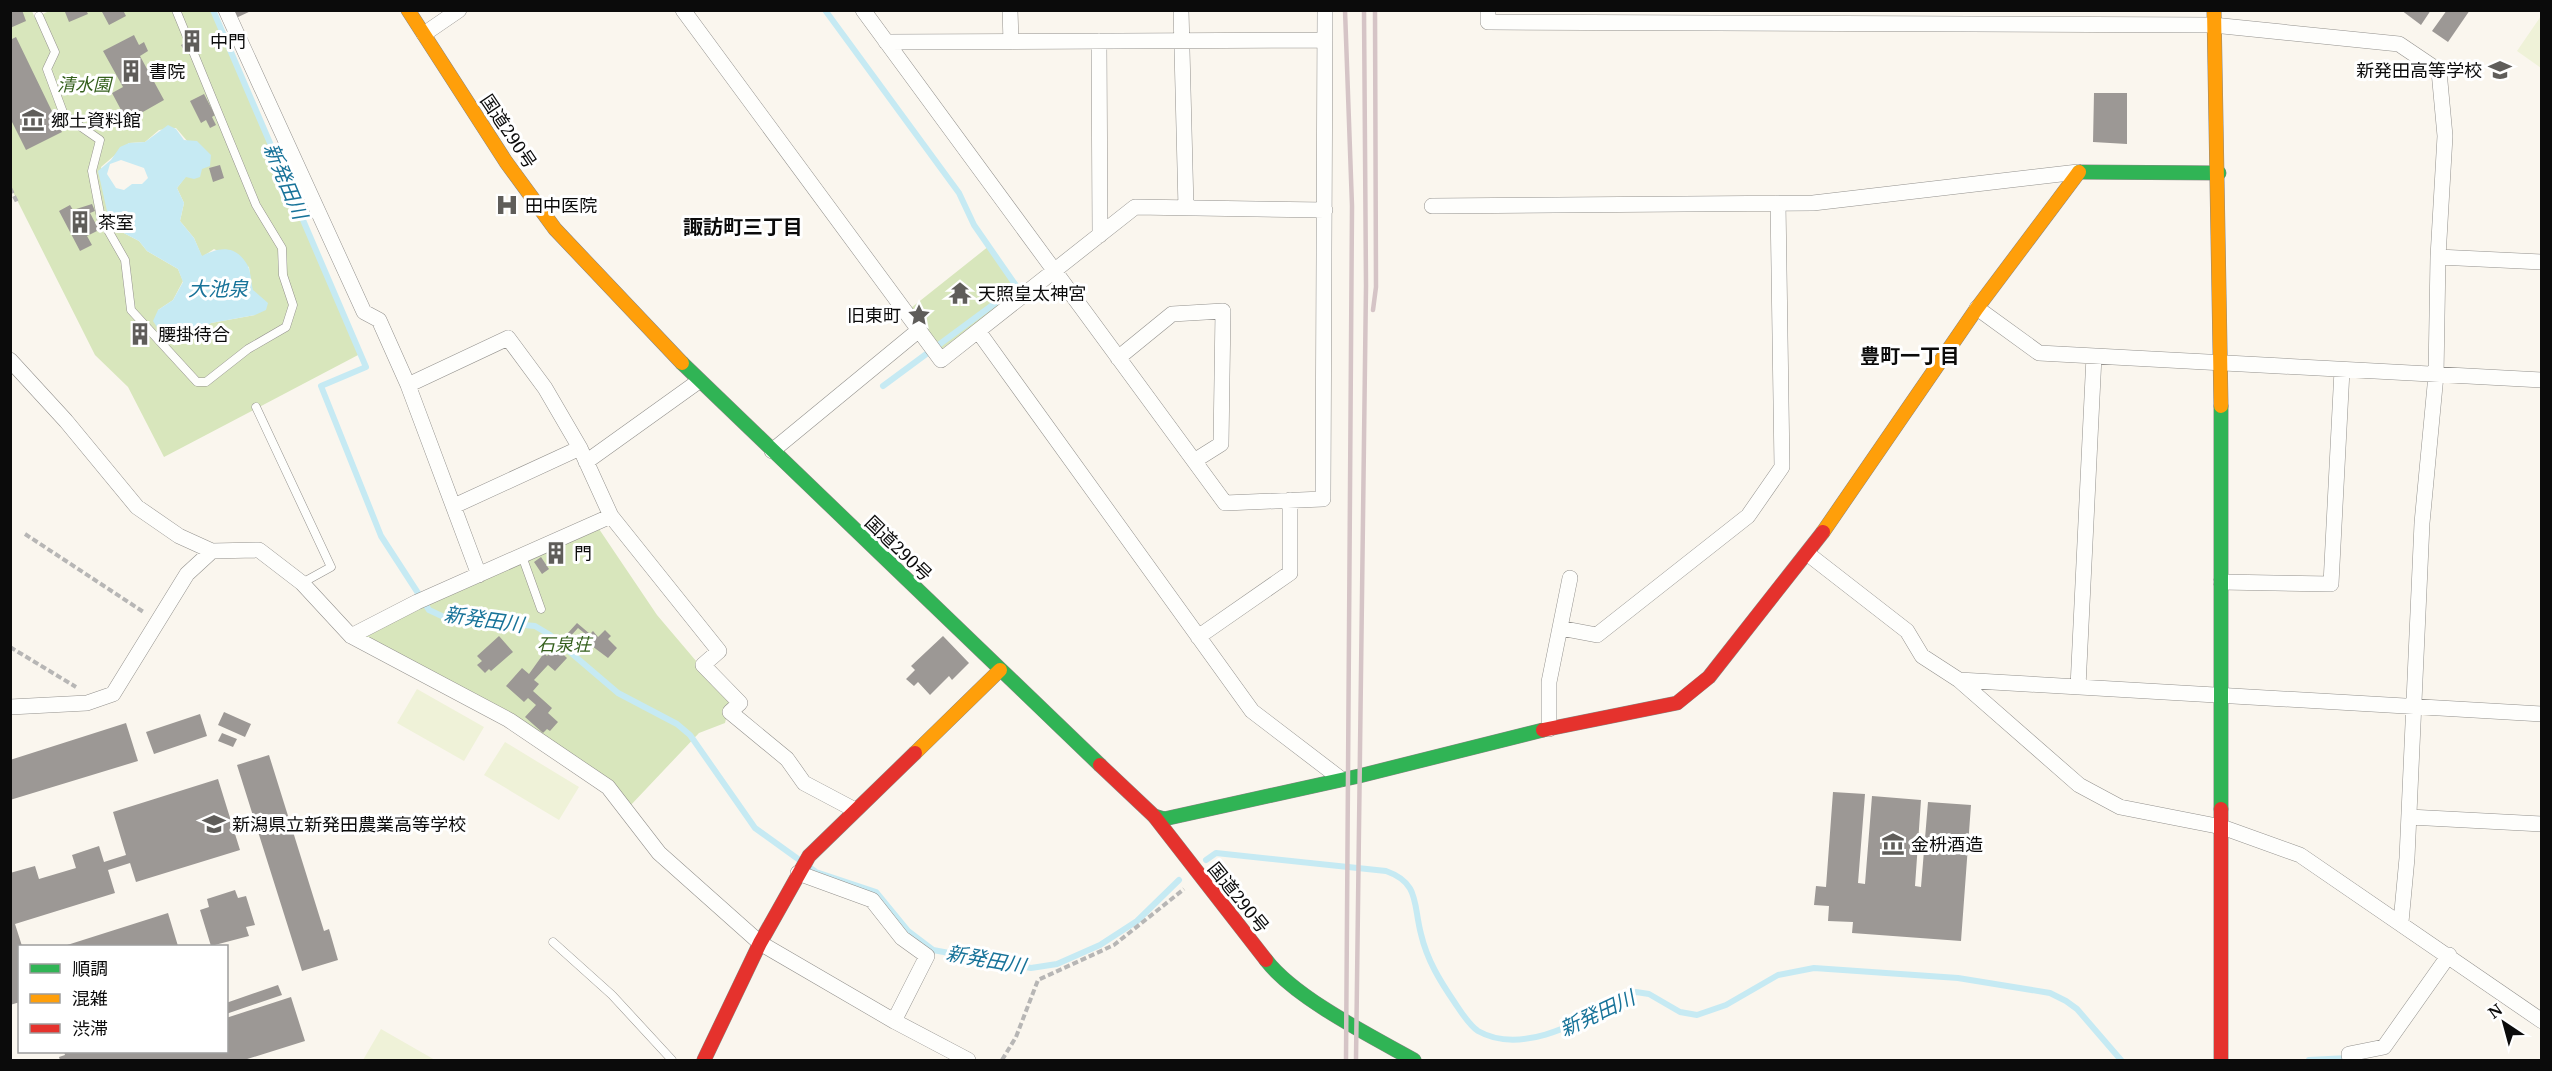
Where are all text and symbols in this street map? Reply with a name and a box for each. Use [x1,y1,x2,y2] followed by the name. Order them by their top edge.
[179,28,205,54] building icon: 中門
[210,29,246,53] place label: 中門
[2487,57,2513,83] school or university icon: 新発田高等学校
[118,58,144,84] building icon: 書院
[2356,58,2482,82] place label: 新発田高等学校
[149,59,185,83] place label: 書院
[57,72,114,96] park label: 清水園
[476,89,542,173] street label: 国道290号
[20,107,46,133] museum icon: 郷土資料館
[51,108,141,132] place label: 郷土資料館
[258,139,315,225] water label: 新発田川
[494,192,520,218] hospital icon: 田中医院
[525,193,597,217] place label: 田中医院
[67,209,93,235] building icon: 茶室
[98,210,134,234] place label: 茶室
[683,213,803,240] district label: 諏訪町三丁目
[188,275,249,302] water label: 大池泉
[947,280,973,306] temple icon: 天照皇太神宮
[978,281,1086,305] place label: 天照皇太神宮
[906,302,932,328] place icon: 旧東町
[847,303,901,327] place label: 旧東町
[127,321,153,347] building icon: 腰掛待合
[158,322,230,346] place label: 腰掛待合
[1860,342,1960,369] district label: 豊町一丁目
[860,510,938,586] street label: 国道290号
[543,540,569,566] building icon: 門
[574,541,592,565] place label: 門
[443,600,527,638] water label: 新発田川
[537,632,594,656] park label: 石泉荘
[201,811,227,837] school or university icon: 新潟県立新発田農業高等学校
[232,812,466,836] place label: 新潟県立新発田農業高等学校
[1880,831,1906,857] museum icon: 金枡酒造
[1911,832,1983,856] place label: 金枡酒造
[1203,857,1275,937] street label: 国道290号
[944,939,1030,980] water label: 新発田川
[18,945,228,1053] legend
[72,956,108,980] text: 順調
[1555,983,1641,1042] water label: 新発田川
[72,986,108,1010] text: 混雑
[2474,993,2534,1053] north arrow
[2484,998,2507,1023] text: N
[72,1016,108,1040] text: 渋滞

